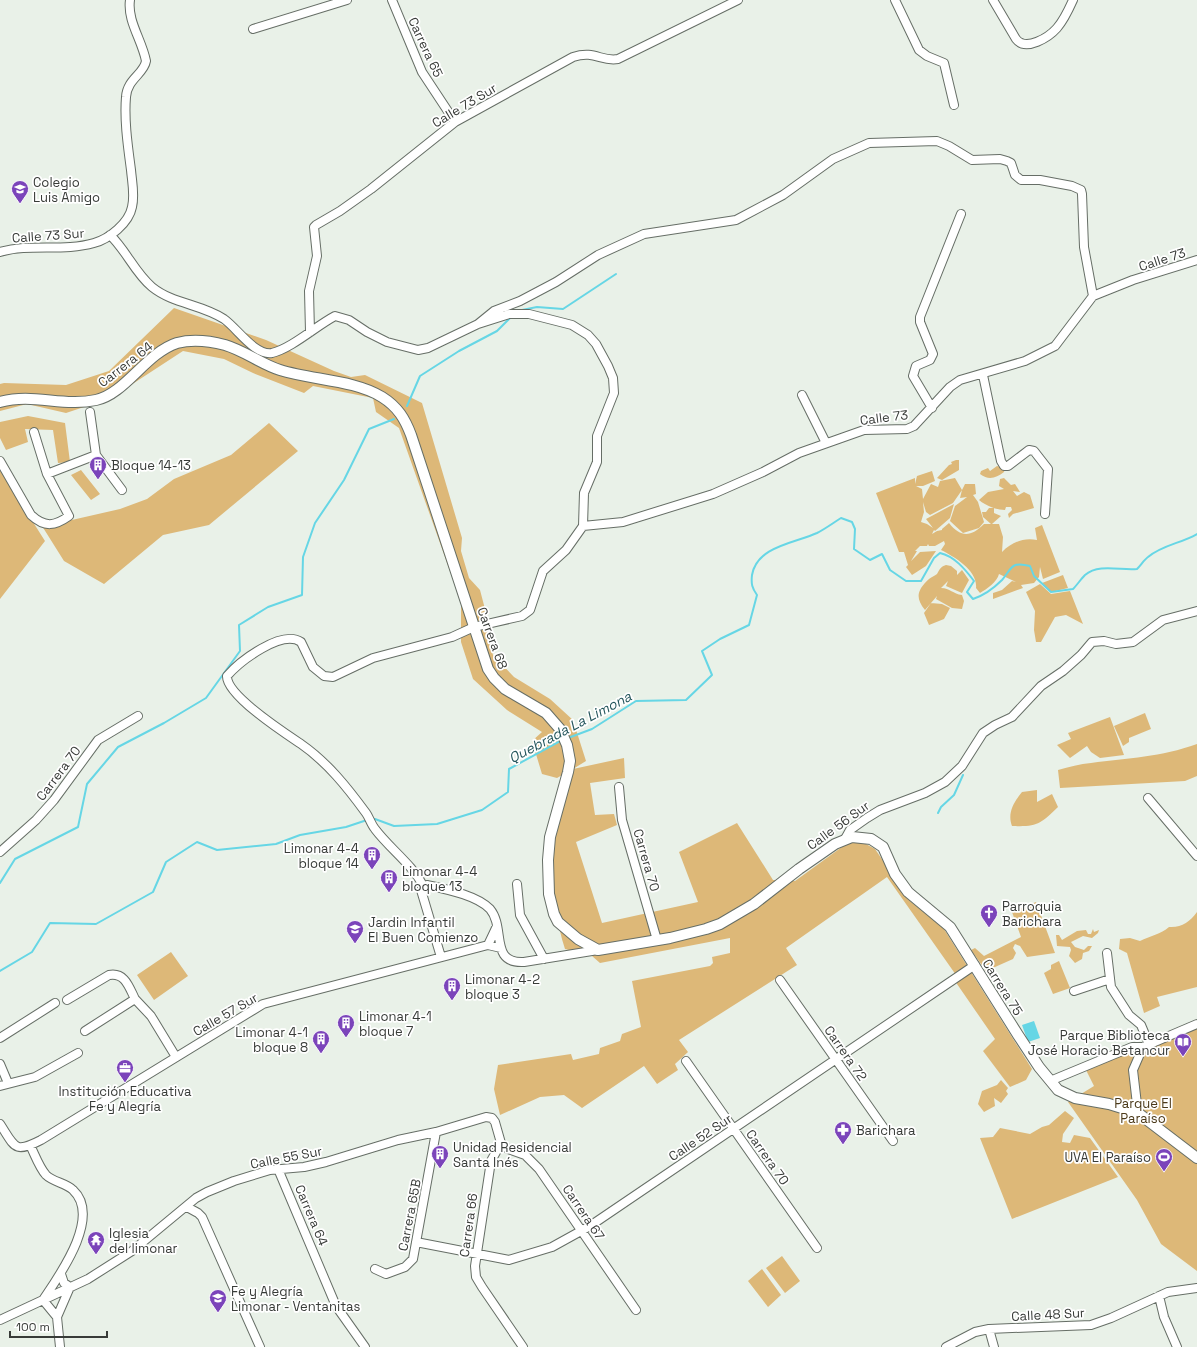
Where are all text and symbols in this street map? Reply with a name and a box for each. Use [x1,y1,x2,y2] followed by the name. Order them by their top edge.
[404,14,447,80] street label: Carrera 65
[429,79,500,131] street label: Calle 73 Sur
[33,174,100,206] place label: Colegio Luis Amigo
[10,179,30,204] school or university icon: Colegio Luis Amigo
[11,224,85,247] street label: Calle 73 Sur
[1137,244,1188,275] street label: Calle 73
[95,338,156,391] street label: Carrera 64
[859,406,909,429] street label: Calle 73
[88,455,108,480] building icon: Bloque 14-13
[111,457,191,474] place label: Bloque 14-13
[473,605,512,671] street label: Carrera 68
[506,687,635,767] water label: Quebrada La Limona
[32,743,84,804] street label: Carrera 70
[804,797,873,854] street label: Calle 56 Sur
[630,827,664,893] street label: Carrera 70
[284,840,359,872] place label: Limonar 4-4 bloque 14
[362,845,382,870] building icon: Limonar 4-4 bloque 14
[402,863,477,895] place label: Limonar 4-4 bloque 13
[379,868,399,893] building icon: Limonar 4-4 bloque 13
[1002,898,1062,930] place label: Parroquia Barichara
[979,903,999,928] church icon: Parroquia Barichara
[368,914,478,946] place label: Jardin Infantil El Buen Comienzo
[345,919,365,944] school or university icon: Jardin Infantil El Buen Comienzo
[978,956,1027,1019] street label: Carrera 75
[465,971,540,1003] place label: Limonar 4-2 bloque 3
[442,976,462,1001] building icon: Limonar 4-2 bloque 3
[190,989,261,1040] street label: Calle 57 Sur
[359,1008,432,1040] place label: Limonar 4-1 bloque 7
[336,1013,356,1038] building icon: Limonar 4-1 bloque 7
[820,1022,871,1084] street label: Carrera 72
[235,1024,308,1056] place label: Limonar 4-1 bloque 8
[1028,1027,1171,1059] place label: Parque Biblioteca José Horacio Betancur
[311,1029,331,1054] building icon: Limonar 4-1 bloque 8
[1173,1032,1193,1057] library icon: Parque Biblioteca José Horacio Betancur
[115,1058,135,1083] office icon: Institución Educativa Fe y Alegría
[58,1083,192,1115] place label: Institución Educativa Fe y Alegría
[1114,1095,1172,1127] park label: Parque El Paraíso
[665,1110,735,1165] street label: Calle 52 Sur
[833,1120,853,1145] pharmacy icon: Barichara
[856,1122,916,1139] place label: Barichara
[742,1126,793,1188] street label: Carrera 70
[453,1139,572,1171] place label: Unidad Residencial Santa Inés
[249,1142,324,1173] street label: Calle 55 Sur
[430,1144,450,1169] building icon: Unidad Residencial Santa Inés
[1154,1147,1174,1172] sports icon: UVA El Paraíso
[1064,1149,1151,1166] place label: UVA El Paraíso
[394,1178,425,1253] street label: Carrera 65B
[559,1181,608,1243] street label: Carrera 67
[291,1182,332,1248] street label: Carrera 64
[456,1192,481,1258] street label: Carrera 66
[109,1225,178,1257] place label: Iglesia del limonar
[86,1230,106,1255] temple icon: Iglesia del limonar
[231,1283,361,1315] place label: Fe y Alegría Limonar - Ventanitas
[208,1288,228,1313] school or university icon: Fe y Alegría Limonar - Ventanitas
[1011,1304,1085,1325] street label: Calle 48 Sur
[10,1313,107,1339] scale bar
[16,1319,50,1335] text: 100 m

